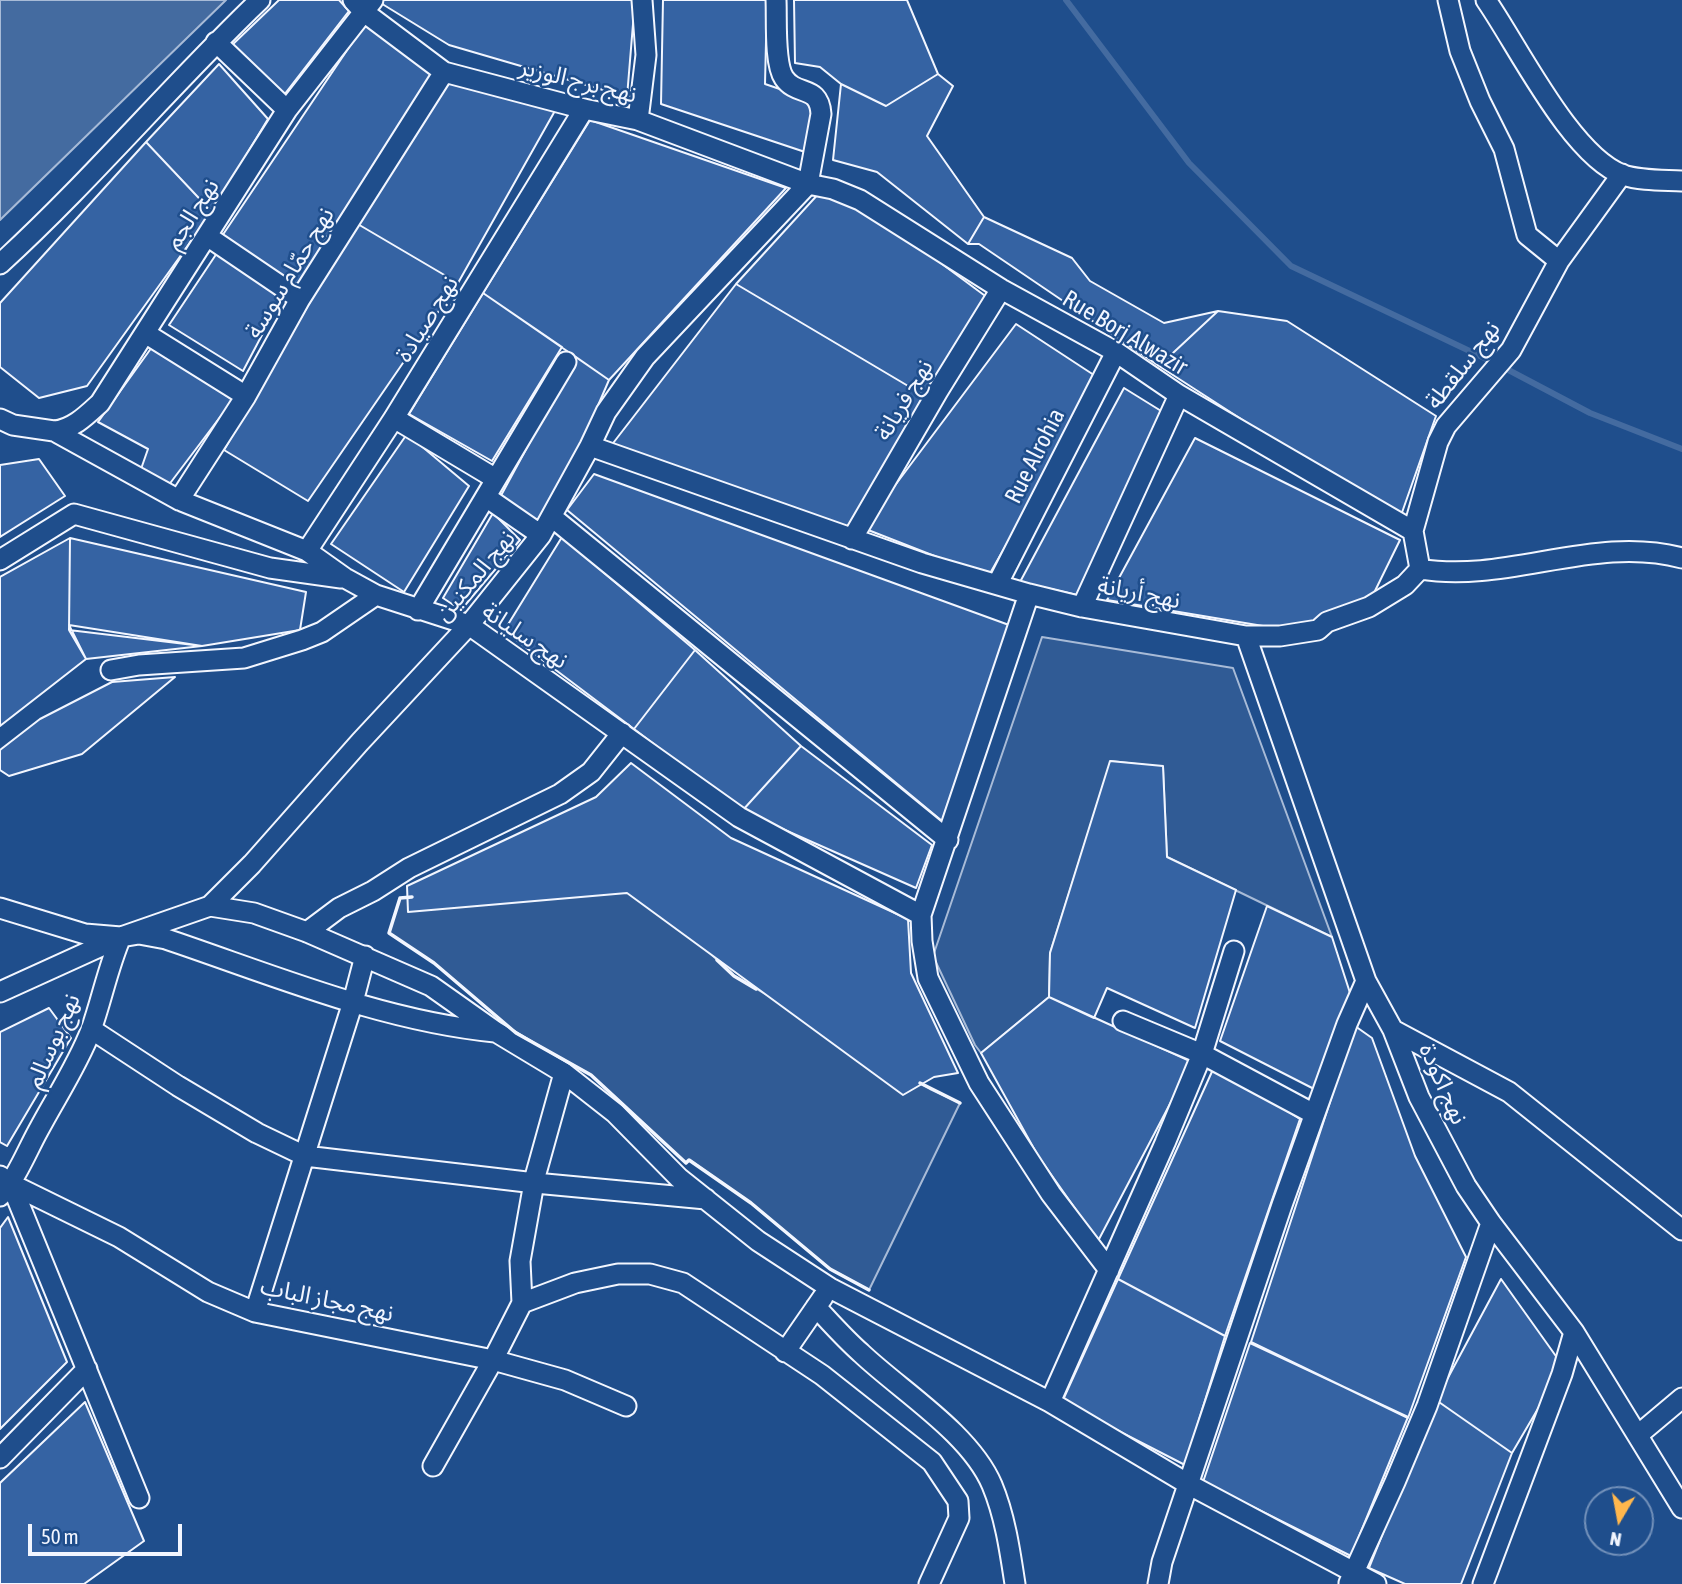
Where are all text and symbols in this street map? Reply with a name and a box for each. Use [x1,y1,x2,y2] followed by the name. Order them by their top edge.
[516,52,640,110] street label: نهج برج الوزير
[159,173,225,255] street label: نهج الجم
[240,202,340,344] street label: نهج حمّام سوسة
[389,271,465,367] street label: نهج صيادة
[1057,284,1193,382] street label: Rue Borj Alwazir
[1420,315,1506,415] street label: نهج سلقطة
[869,354,939,446] street label: نهج فريانة
[999,404,1071,508] street label: Rue Alrohia
[429,525,521,627] street label: نهج المكنين
[1095,571,1183,615] street label: نهج أريانة
[477,597,573,675] street label: نهج سليانة
[19,989,87,1093] street label: نهج بوسالم
[1412,1039,1474,1129] street label: نهج اكودة
[258,1272,396,1328] street label: نهج مجاز الباب
[1584,1486,1654,1556] north arrow
[32,1510,186,1554] scale bar
[41,1524,79,1548] text: 50 m
[1608,1528,1623,1552] text: N

